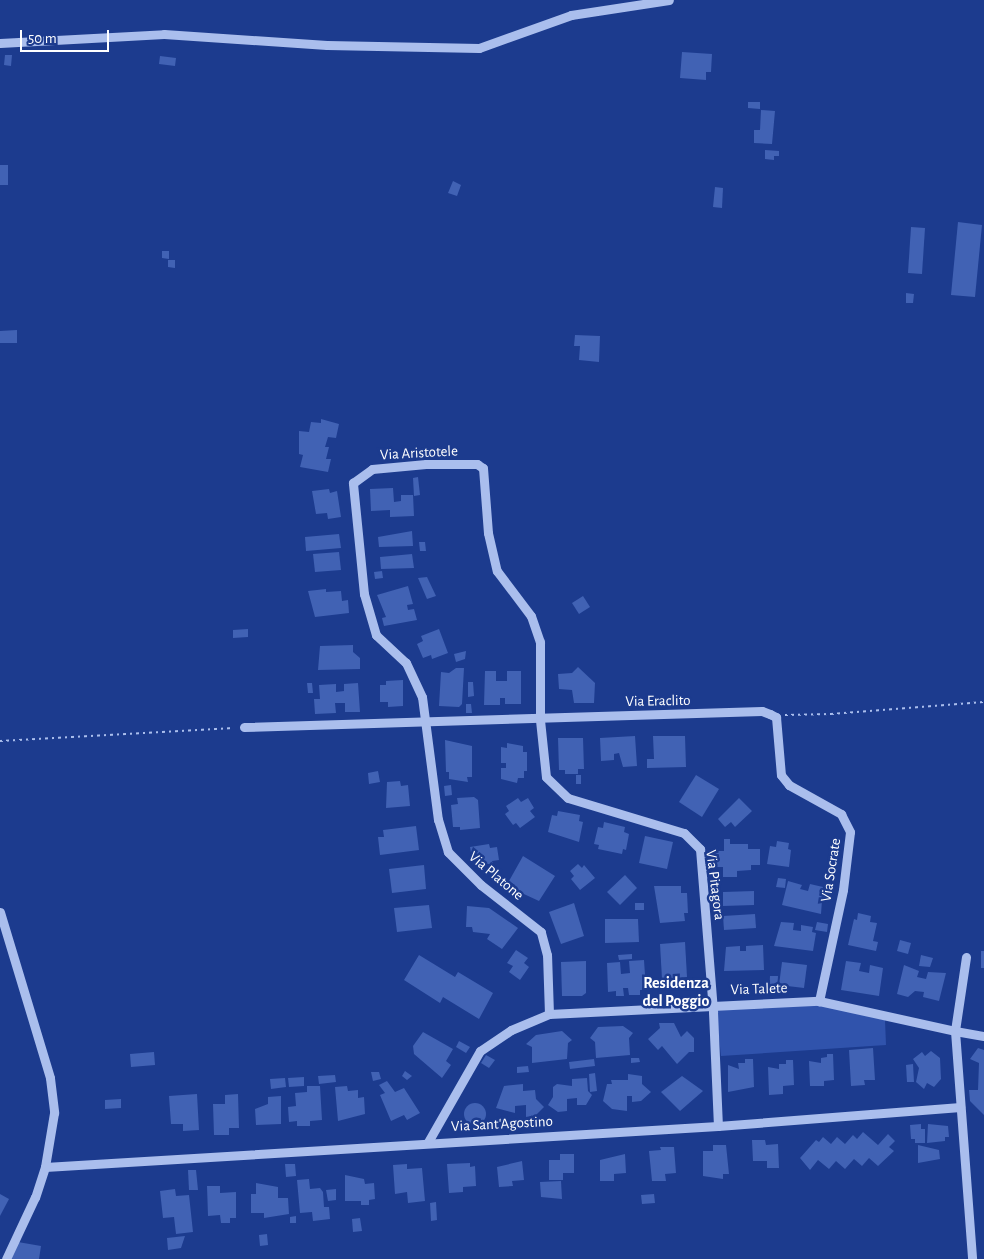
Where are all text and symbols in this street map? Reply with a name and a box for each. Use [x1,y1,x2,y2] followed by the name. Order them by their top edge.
[22,20,111,52] scale bar
[28,31,57,46] text: 50 m
[380,442,458,464] street label: Via Aristotele
[625,691,691,711] street label: Via Eraclito
[817,837,845,903] street label: Via Socrate
[465,848,527,904] street label: Via Platone
[702,849,728,921] street label: Via Pitagora
[643,973,709,1011] district label: Residenza del Poggio
[730,979,788,999] street label: Via Talete
[451,1112,553,1136] street label: Via Sant'Agostino

